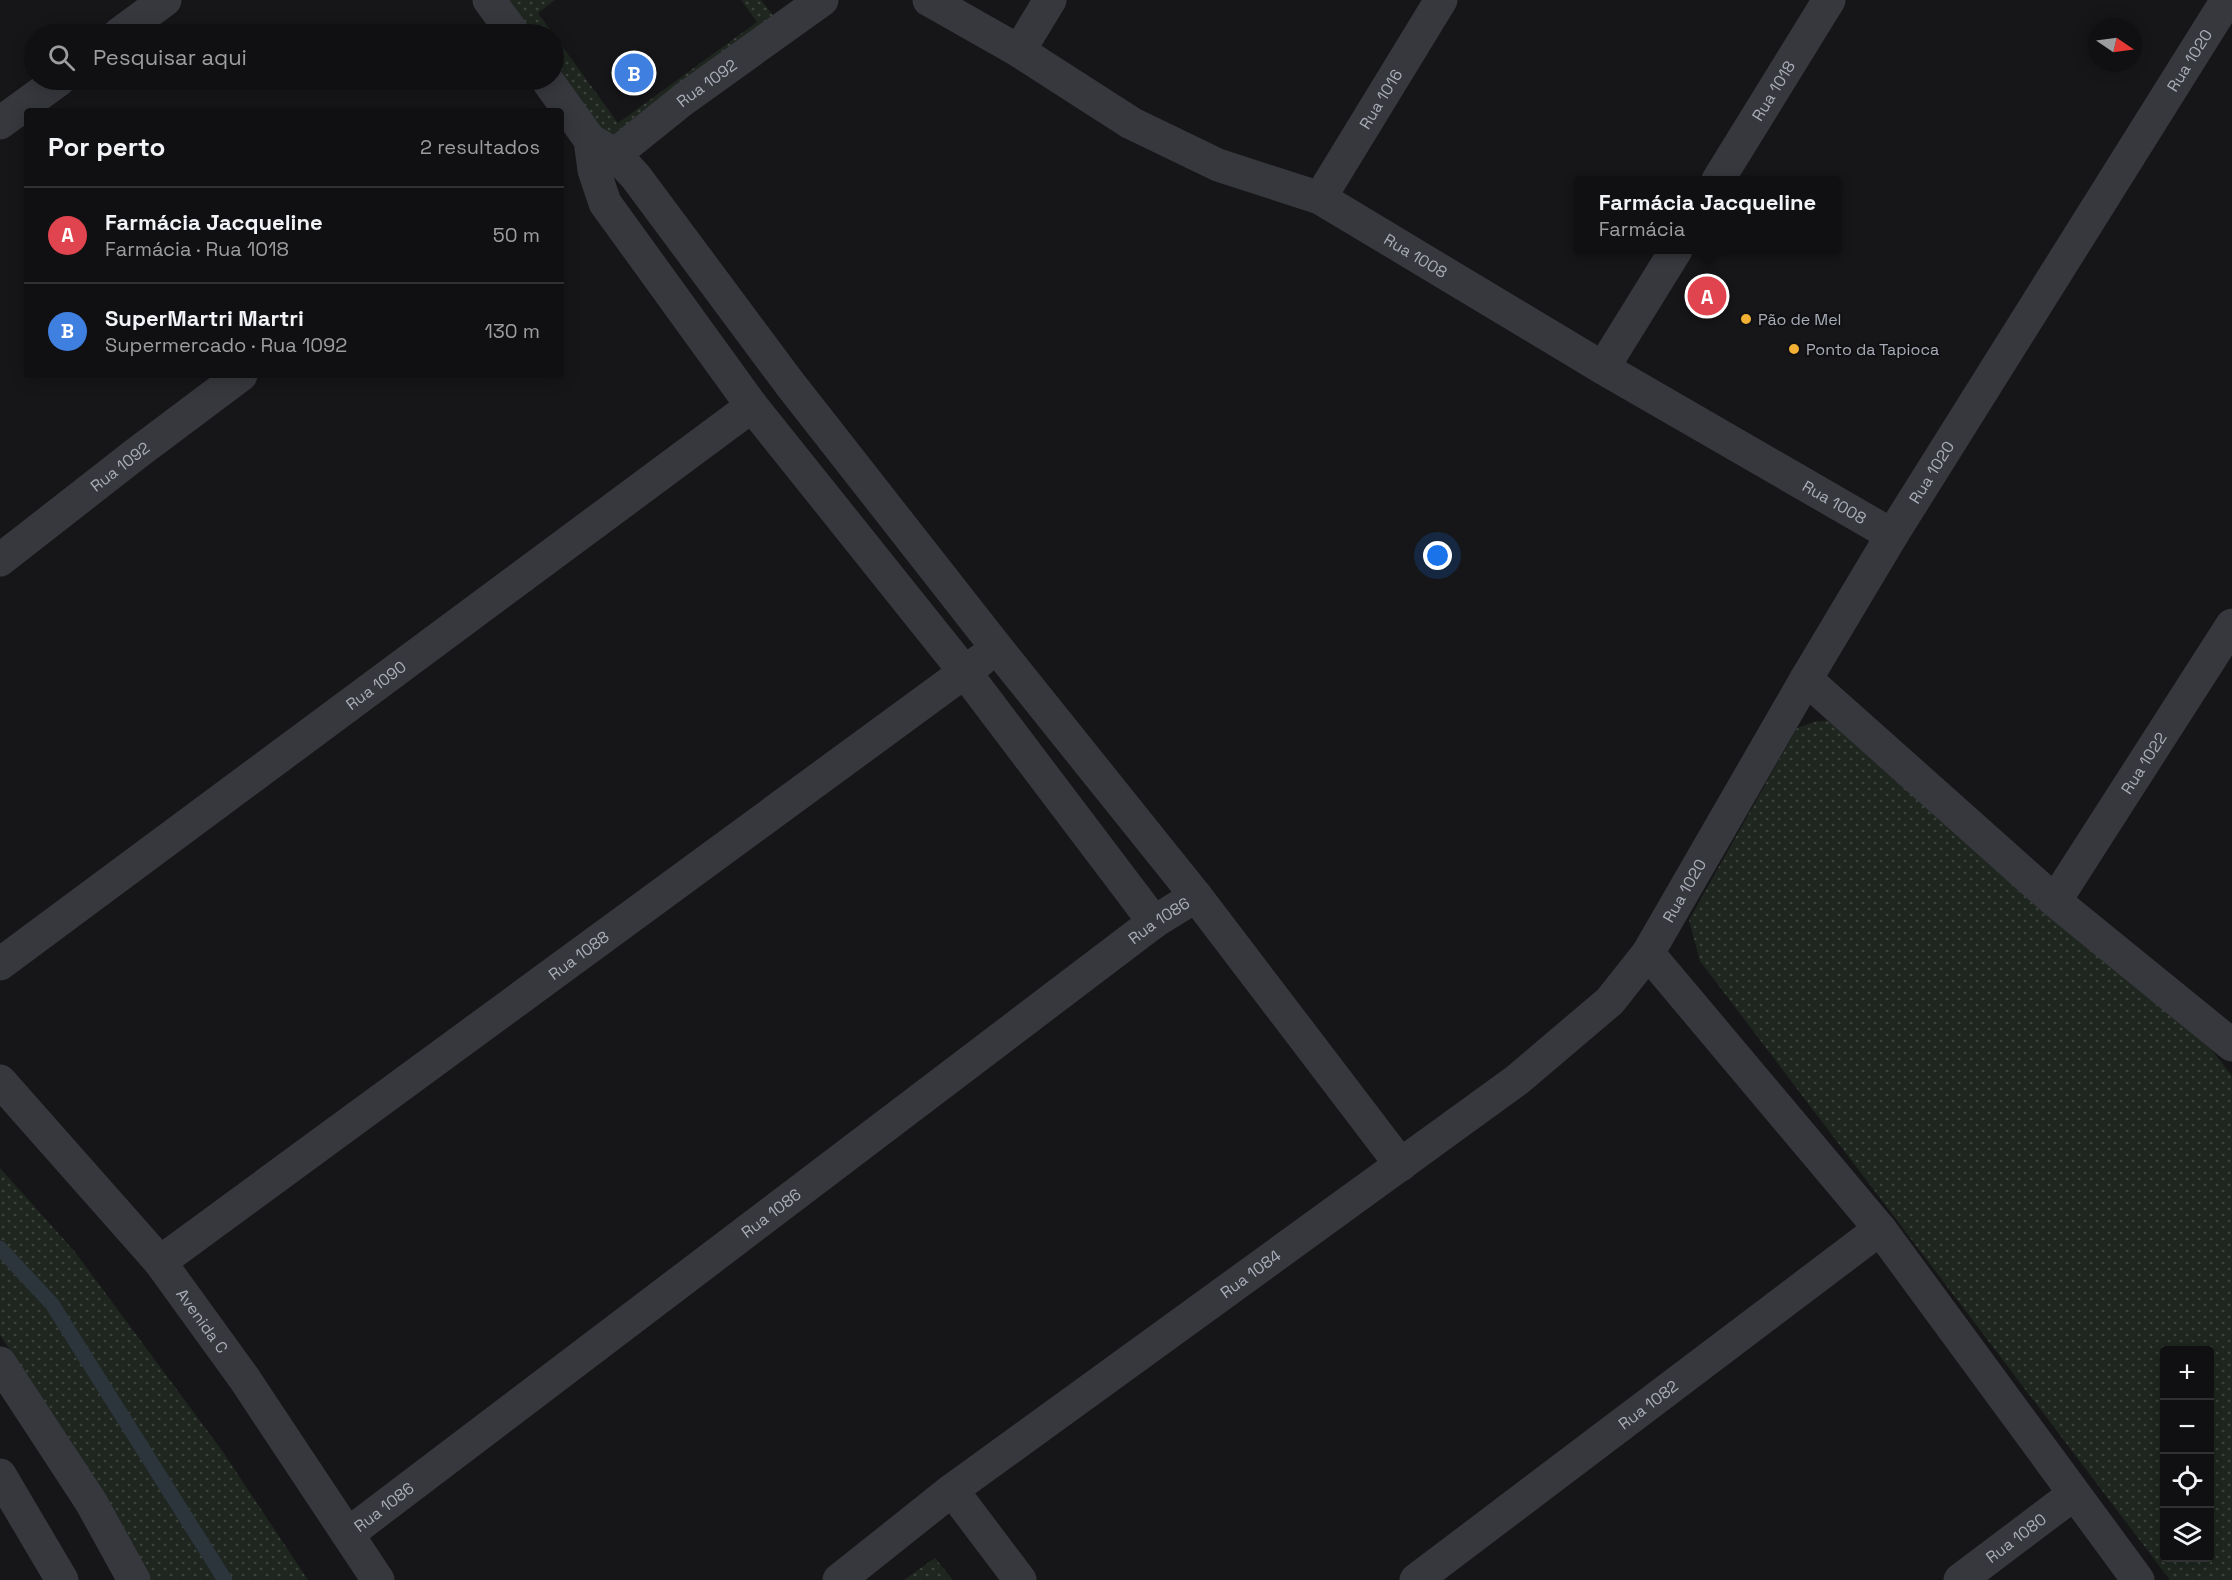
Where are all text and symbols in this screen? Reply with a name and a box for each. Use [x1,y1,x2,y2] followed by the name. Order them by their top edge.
[2088,18,2142,72] north arrow
[24,24,564,90] search box
[2162,25,2217,96] street label: Rua 1020
[45,41,78,74] icon: search
[93,43,247,71] text: Pesquisar aqui
[614,50,654,96] pin: B
[672,54,741,112] street label: Rua 1092
[1747,57,1800,125] street label: Rua 1018
[1355,65,1407,133] street label: Rua 1016
[48,130,165,164] text: Por perto
[420,134,540,160] text: 2 resultados
[1574,176,1841,254] popup
[1599,188,1816,216] text: Farmácia Jacqueline
[105,208,323,236] text: Farmácia Jacqueline
[1599,216,1685,242] text: Farmácia
[61,222,74,248] text: A
[493,222,540,248] text: 50 m
[1380,229,1451,283] street label: Rua 1008
[105,236,289,262] text: Farmácia · Rua 1018
[1688,274,1726,318] pin: A
[105,304,304,332] text: SuperMartri Martri
[1758,309,1842,330] place label: Pão de Mel
[1739,312,1753,326] marker: Pão de Mel
[61,318,74,344] text: B
[484,318,540,344] text: 130 m
[105,332,347,358] text: Supermercado · Rua 1092
[1806,339,1939,360] place label: Ponto da Tapioca
[1787,342,1801,356] marker: Ponto da Tapioca
[86,437,154,497] street label: Rua 1092
[1904,437,1959,508] street label: Rua 1020
[1799,476,1870,529] street label: Rua 1008
[1423,541,1452,570] your location
[342,656,411,715] street label: Rua 1090
[2116,728,2172,798] street label: Rua 1022
[1658,855,1711,926] street label: Rua 1020
[1124,892,1194,949] street label: Rua 1086
[544,926,613,985] street label: Rua 1088
[737,1184,805,1243] street label: Rua 1086
[1216,1245,1285,1303] street label: Rua 1084
[171,1284,233,1358] street label: Avenida C
[2160,1346,2214,1562] map controls
[2160,1346,2214,1400] button: +
[1614,1375,1683,1434] street label: Rua 1082
[2160,1400,2214,1454] button: −
[2160,1454,2214,1508] button: locate
[350,1478,418,1537] street label: Rua 1086
[2160,1508,2214,1562] button: layers
[1982,1509,2051,1568] street label: Rua 1080

